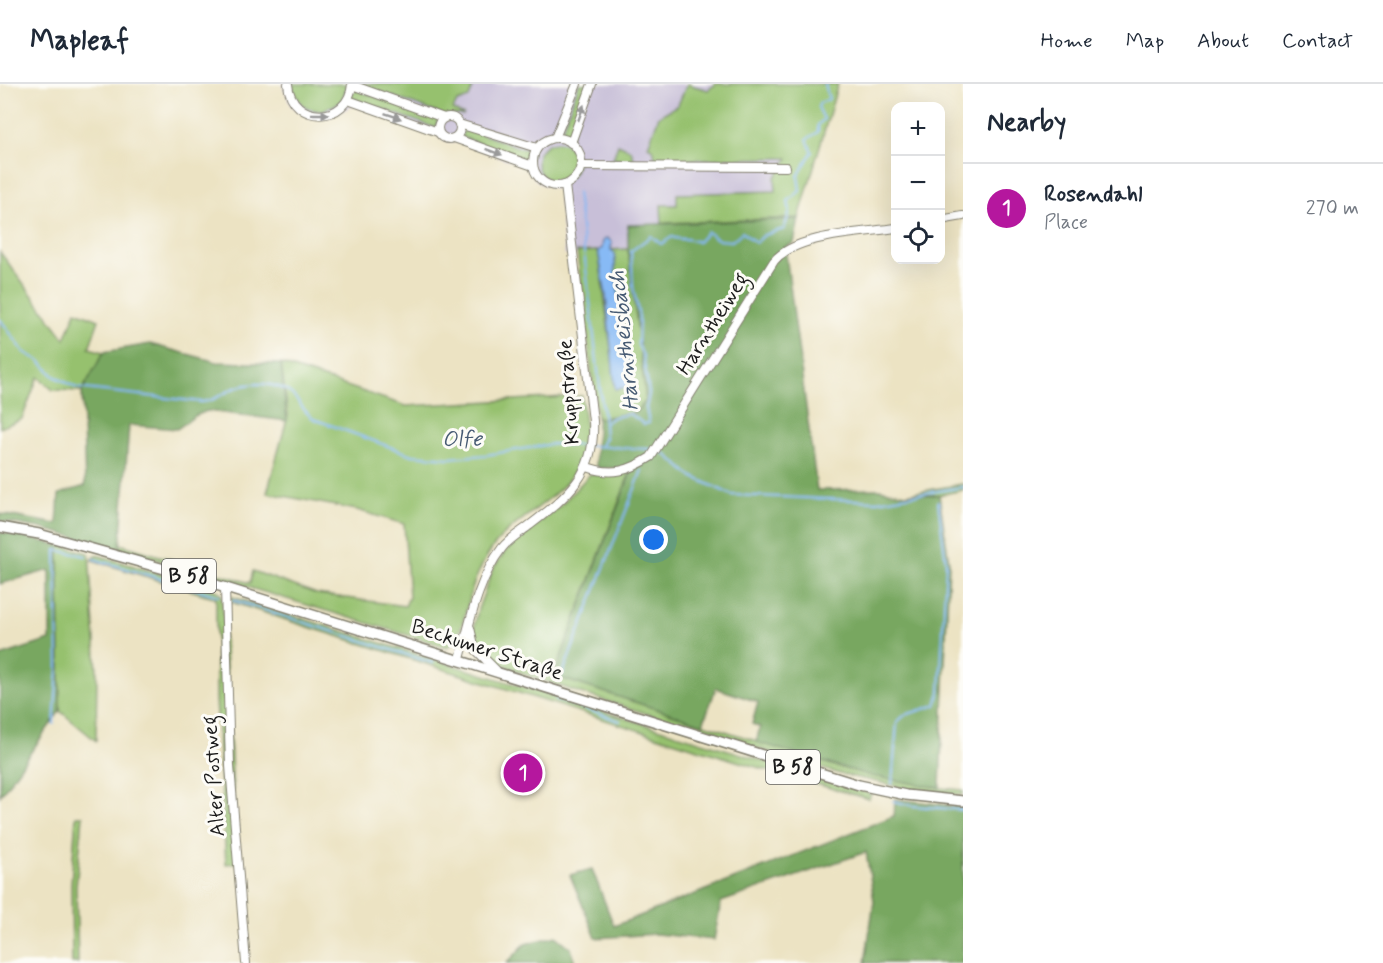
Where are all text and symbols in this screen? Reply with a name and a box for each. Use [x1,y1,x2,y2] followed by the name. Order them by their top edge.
[30,23,129,60] text: Mapleaf
[1041,27,1093,55] text: Home
[1126,27,1164,55] text: Map
[1197,27,1249,55] text: About
[1282,27,1353,55] text: Contact
[891,102,945,264] map controls
[891,102,945,156] button: +
[577,104,587,122] one-way arrow
[987,106,1066,140] text: Nearby
[311,109,330,119] one-way arrow
[384,112,402,122] one-way arrow
[485,147,503,157] one-way arrow
[891,156,945,210] button: −
[1044,181,1142,209] text: Rosendahl
[1002,195,1011,222] text: 1
[1306,195,1359,222] text: 270 m
[1044,209,1088,236] text: Place
[891,210,945,264] button: locate
[670,267,757,382] street label: Harntheiweg
[604,269,646,412] water label: Harntheisbach
[551,338,587,446] street label: Kruppstraße
[442,426,483,454] water label: Olfe
[639,525,668,554] your location
[162,559,216,593] road number: B 58
[408,612,566,688] street label: Beckumer Straße
[196,714,234,838] street label: Alter Postweg
[504,750,542,796] pin: 1
[766,750,820,784] road number: B 58

